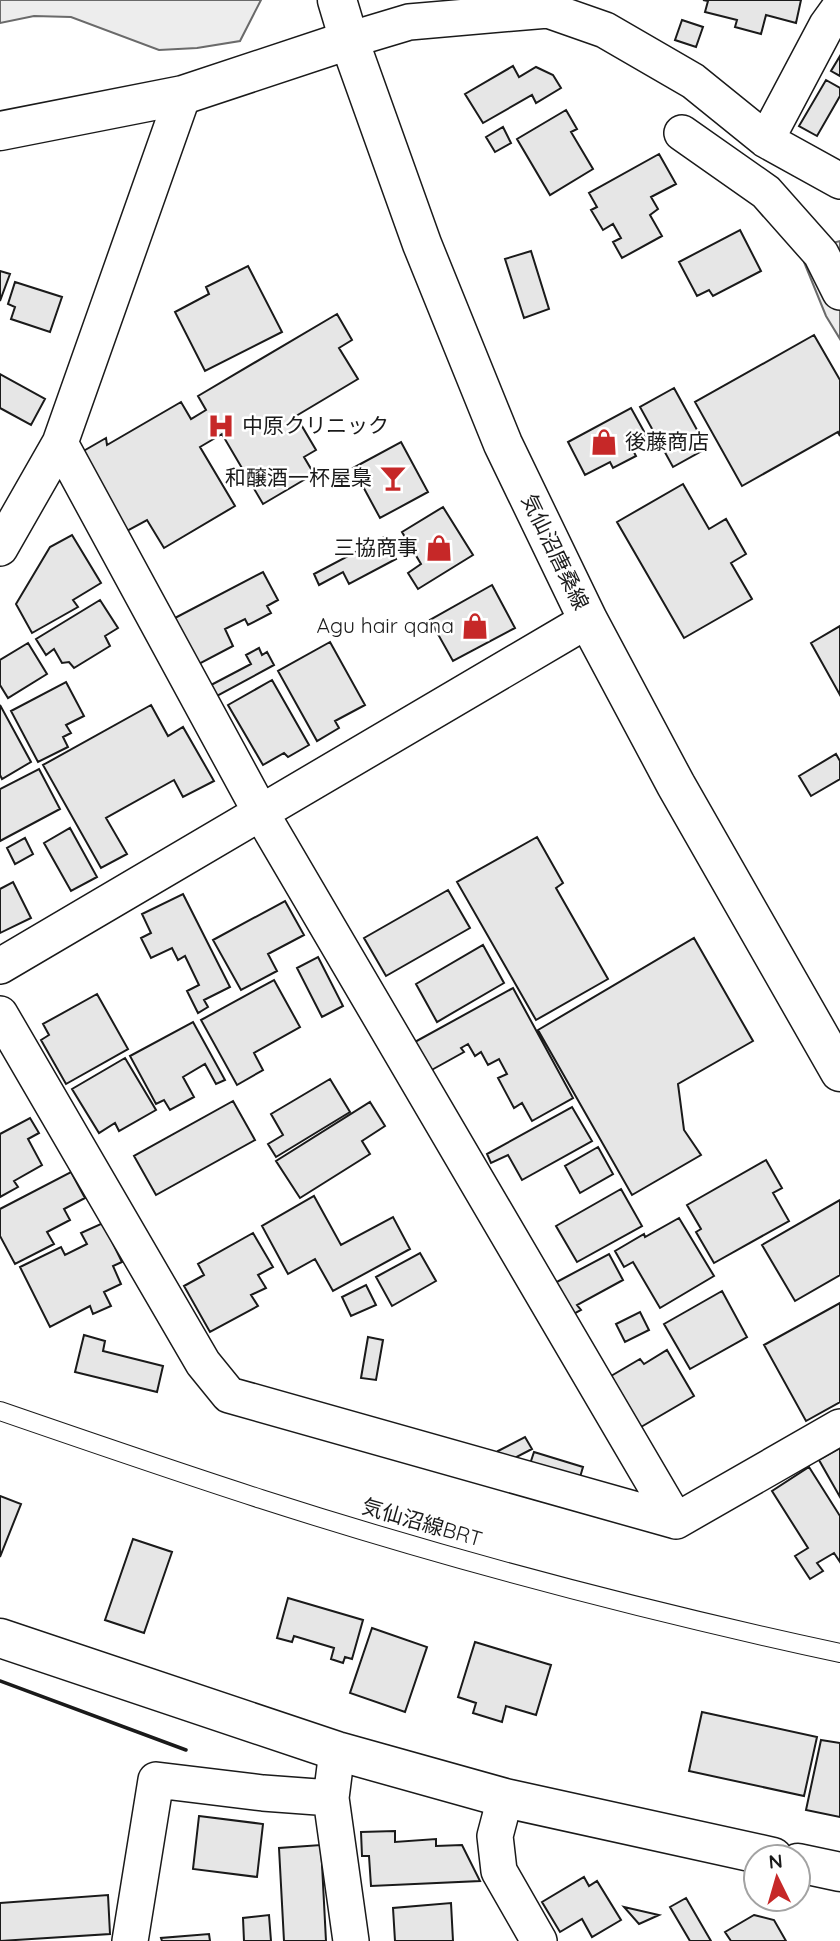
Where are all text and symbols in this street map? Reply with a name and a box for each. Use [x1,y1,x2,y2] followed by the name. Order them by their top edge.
[206,411,236,441] hospital icon: 中原クリニック
[242,412,389,438] place label: 中原クリニック
[589,427,619,457] shop icon: 後藤商店
[625,428,709,454] place label: 後藤商店
[378,463,408,493] bar icon: 和醸酒一杯屋梟
[225,464,372,490] place label: 和醸酒一杯屋梟
[517,489,595,614] street label: 気仙沼唐桑線
[424,533,454,563] shop icon: 三協商事
[334,534,418,560] place label: 三協商事
[460,611,490,641] shop icon: Agu hair qana
[317,612,454,638] place label: Agu hair qana
[359,1492,486,1552] street label: 気仙沼線BRT
[742,1843,812,1913] north arrow
[768,1849,784,1874] text: N

